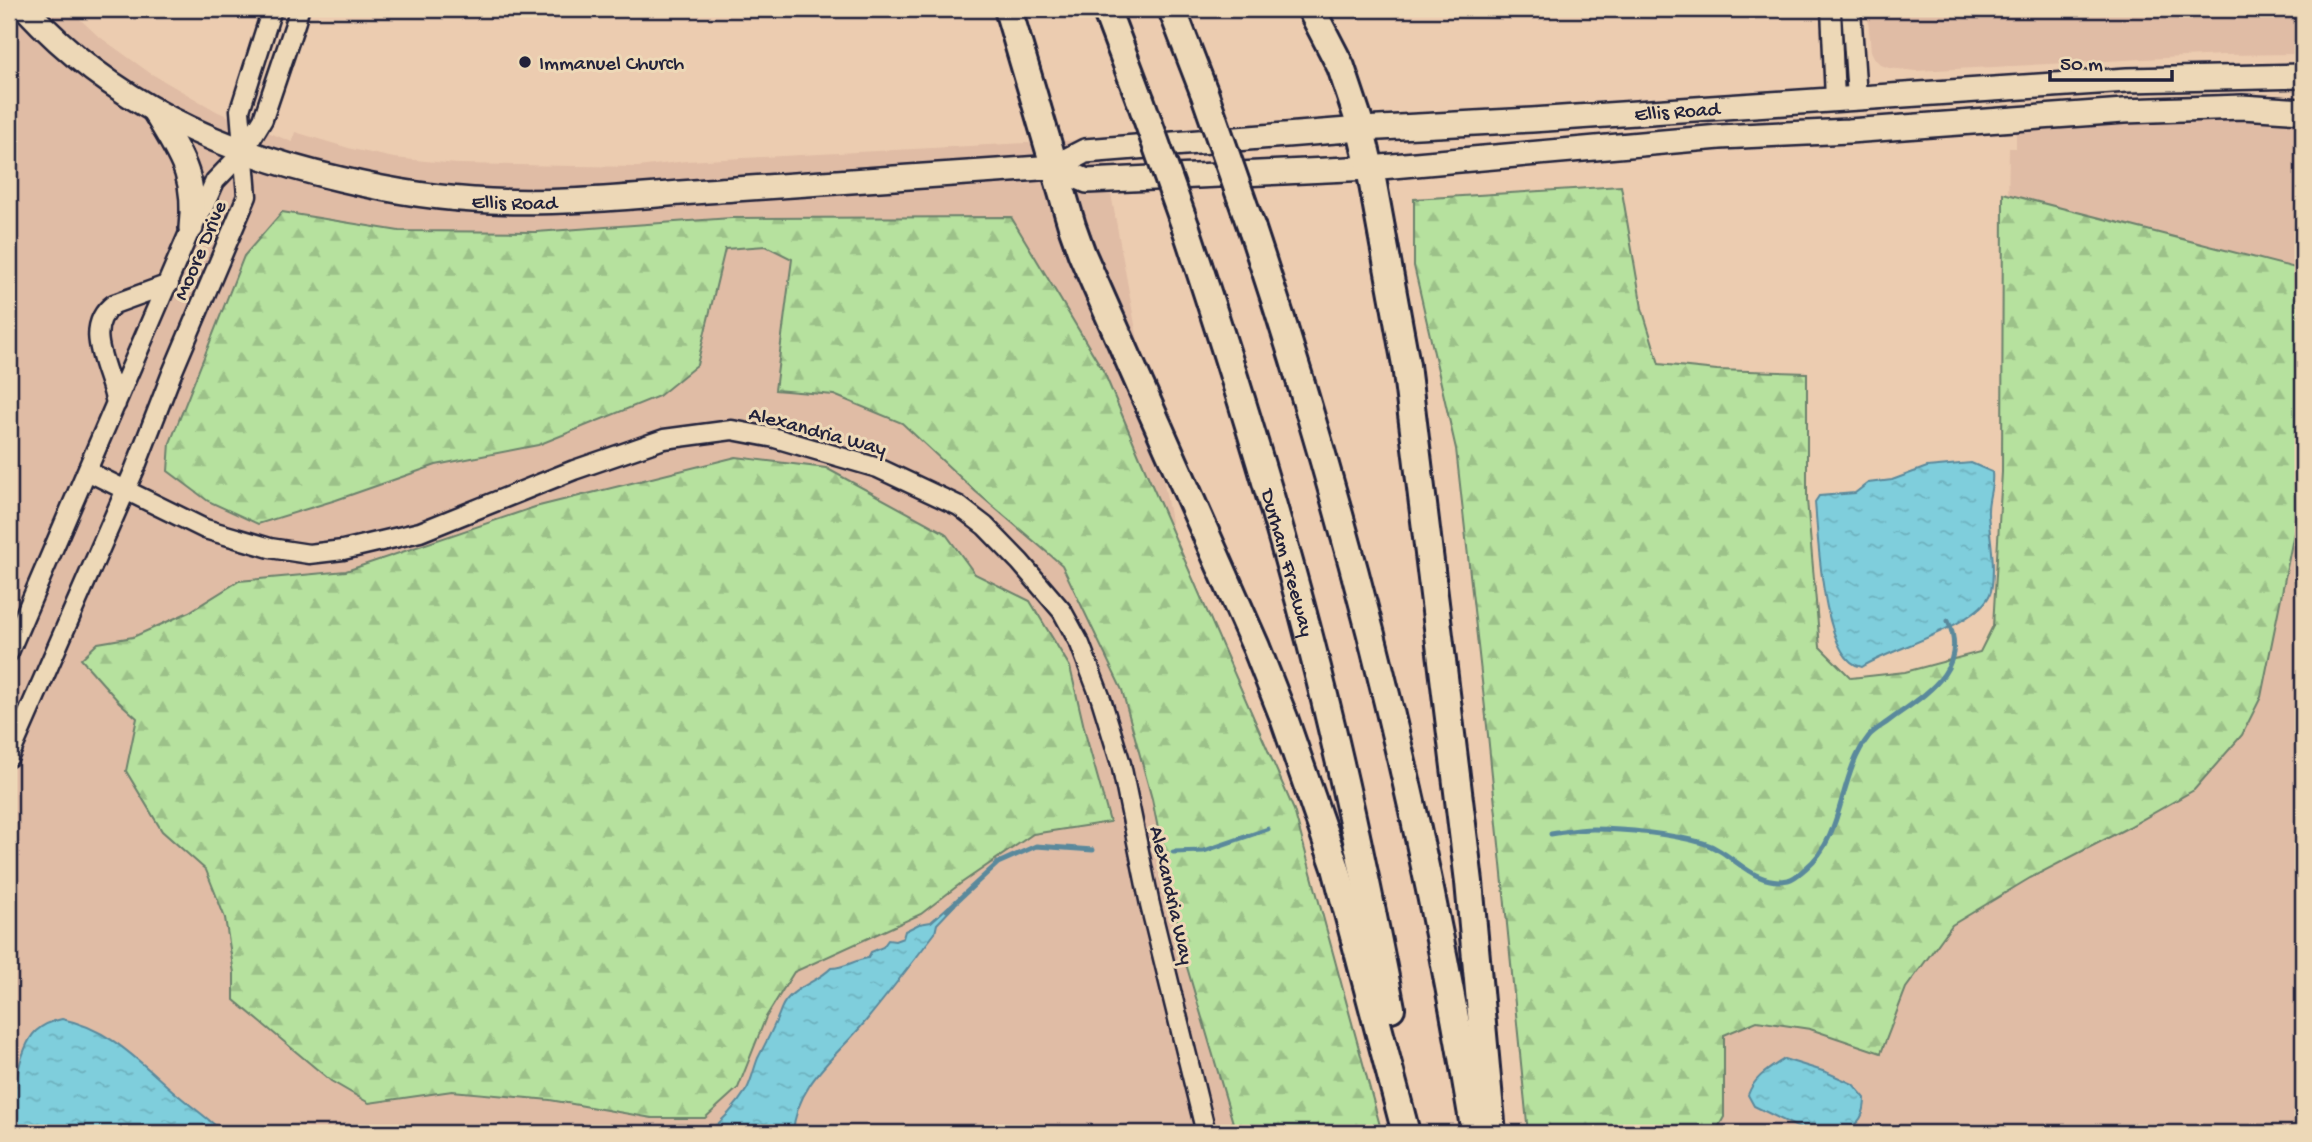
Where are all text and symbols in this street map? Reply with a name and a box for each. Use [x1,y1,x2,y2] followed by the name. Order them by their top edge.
[2050,38,2172,82] scale bar
[539,53,684,78] place label: Immanuel Church
[517,54,533,70] marker: Immanuel Church
[2060,54,2103,79] text: 50 m
[1634,98,1722,129] street label: Ellis Road
[471,191,559,218] street label: Ellis Road
[170,197,235,305] street label: Moore Drive
[746,403,889,464] street label: Alexandria Way
[1252,485,1318,640] street label: Durham Freeway
[1142,824,1198,967] street label: Alexandria Way

